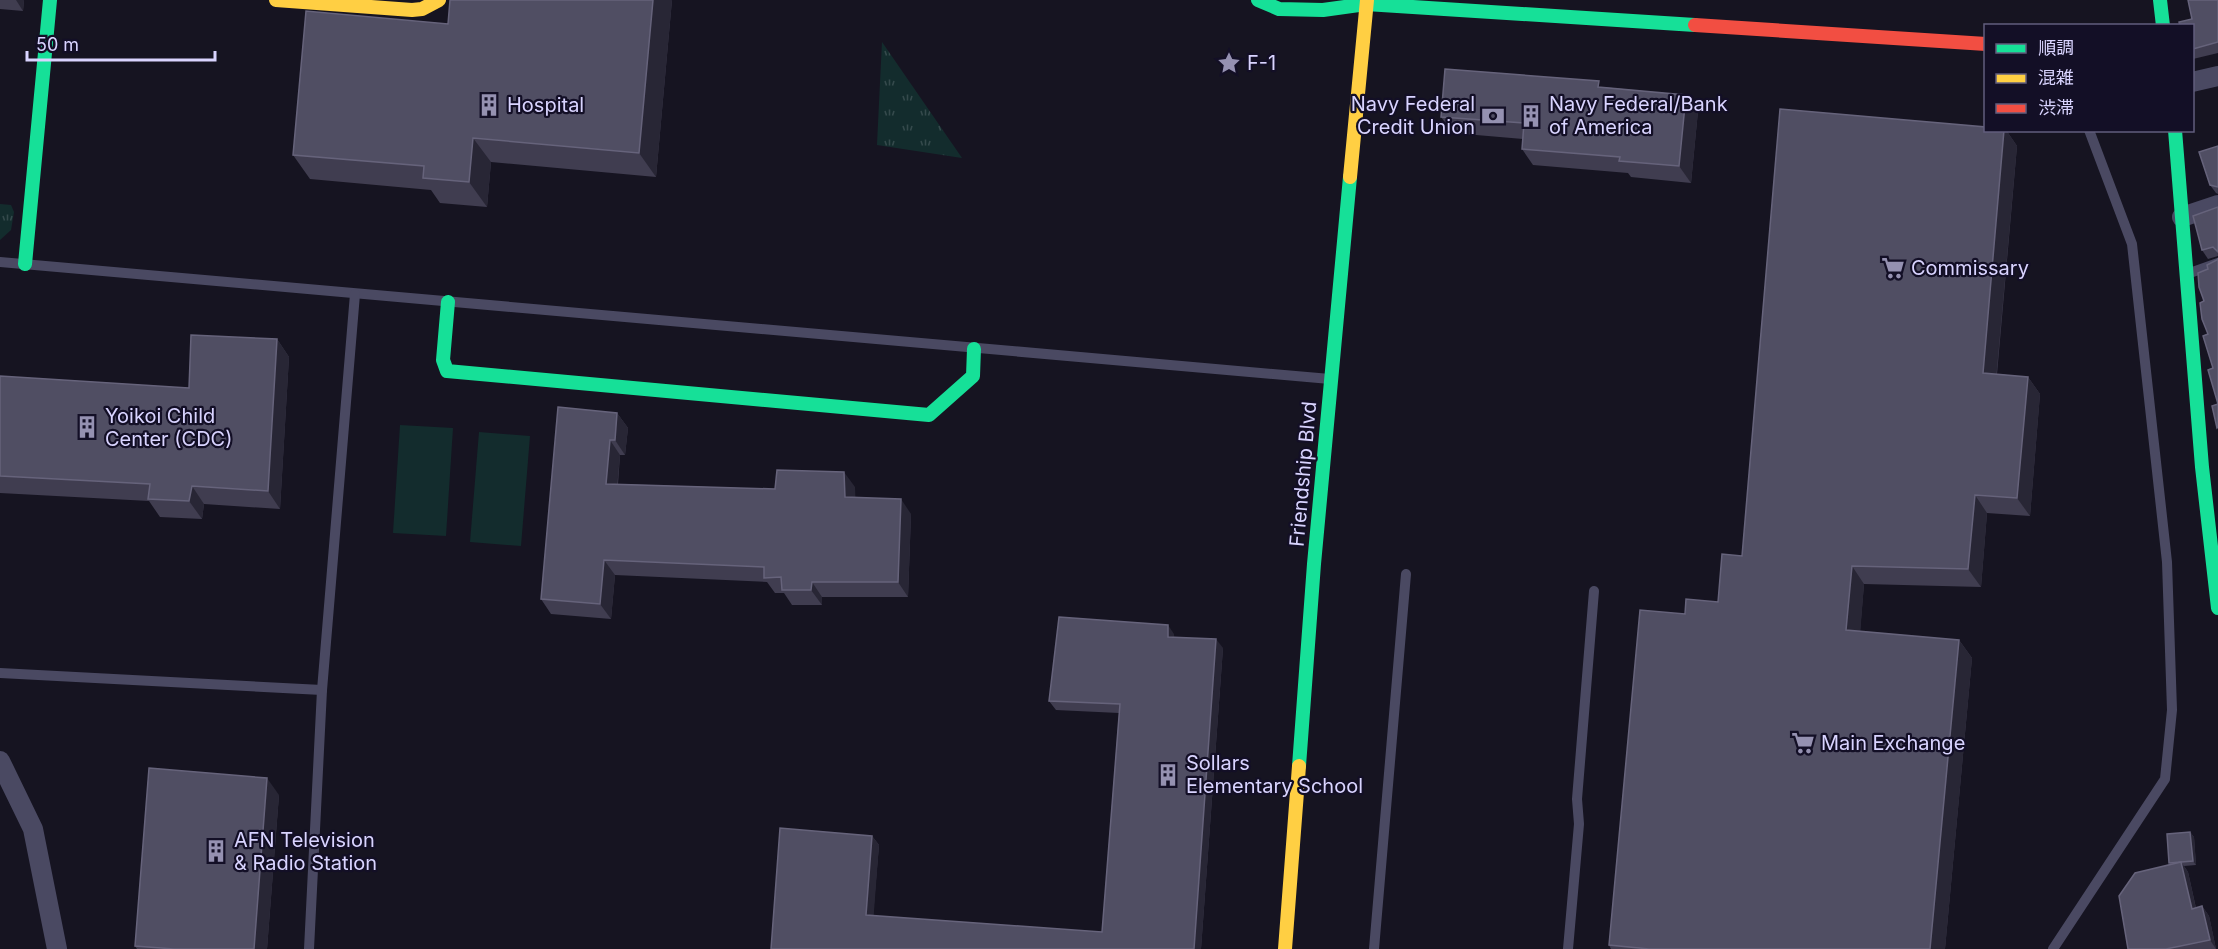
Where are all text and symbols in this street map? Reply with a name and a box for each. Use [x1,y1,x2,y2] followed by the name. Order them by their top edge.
[27,24,214,62] scale bar
[1984,24,2194,132] legend
[36,34,79,55] text: 50 m
[2038,37,2074,58] text: 順調
[1216,50,1242,76] place icon: F-1
[1247,51,1276,75] place label: F-1
[2038,67,2074,88] text: 混雑
[476,92,502,118] building icon: Hospital
[1351,92,1475,139] place label: Navy Federal Credit Union
[1549,92,1728,139] place label: Navy Federal/Bank of America
[507,93,584,117] place label: Hospital
[2038,97,2074,118] text: 渋滞
[1480,103,1506,129] bank icon: Navy Federal Credit Union
[1518,103,1544,129] building icon: Navy Federal/Bank of America
[1880,255,1906,281] supermarket icon: Commissary
[1911,256,2029,280] place label: Commissary
[1285,400,1321,548] street label: Friendship Blvd
[105,404,233,451] place label: Yoikoi Child Center (CDC)
[74,414,100,440] building icon: Yoikoi Child Center (CDC)
[1790,730,1816,756] supermarket icon: Main Exchange
[1821,731,1965,755] place label: Main Exchange
[1186,751,1363,798] place label: Sollars Elementary School
[1155,762,1181,788] building icon: Sollars Elementary School
[234,828,377,875] place label: AFN Television & Radio Station
[203,838,229,864] building icon: AFN Television & Radio Station

